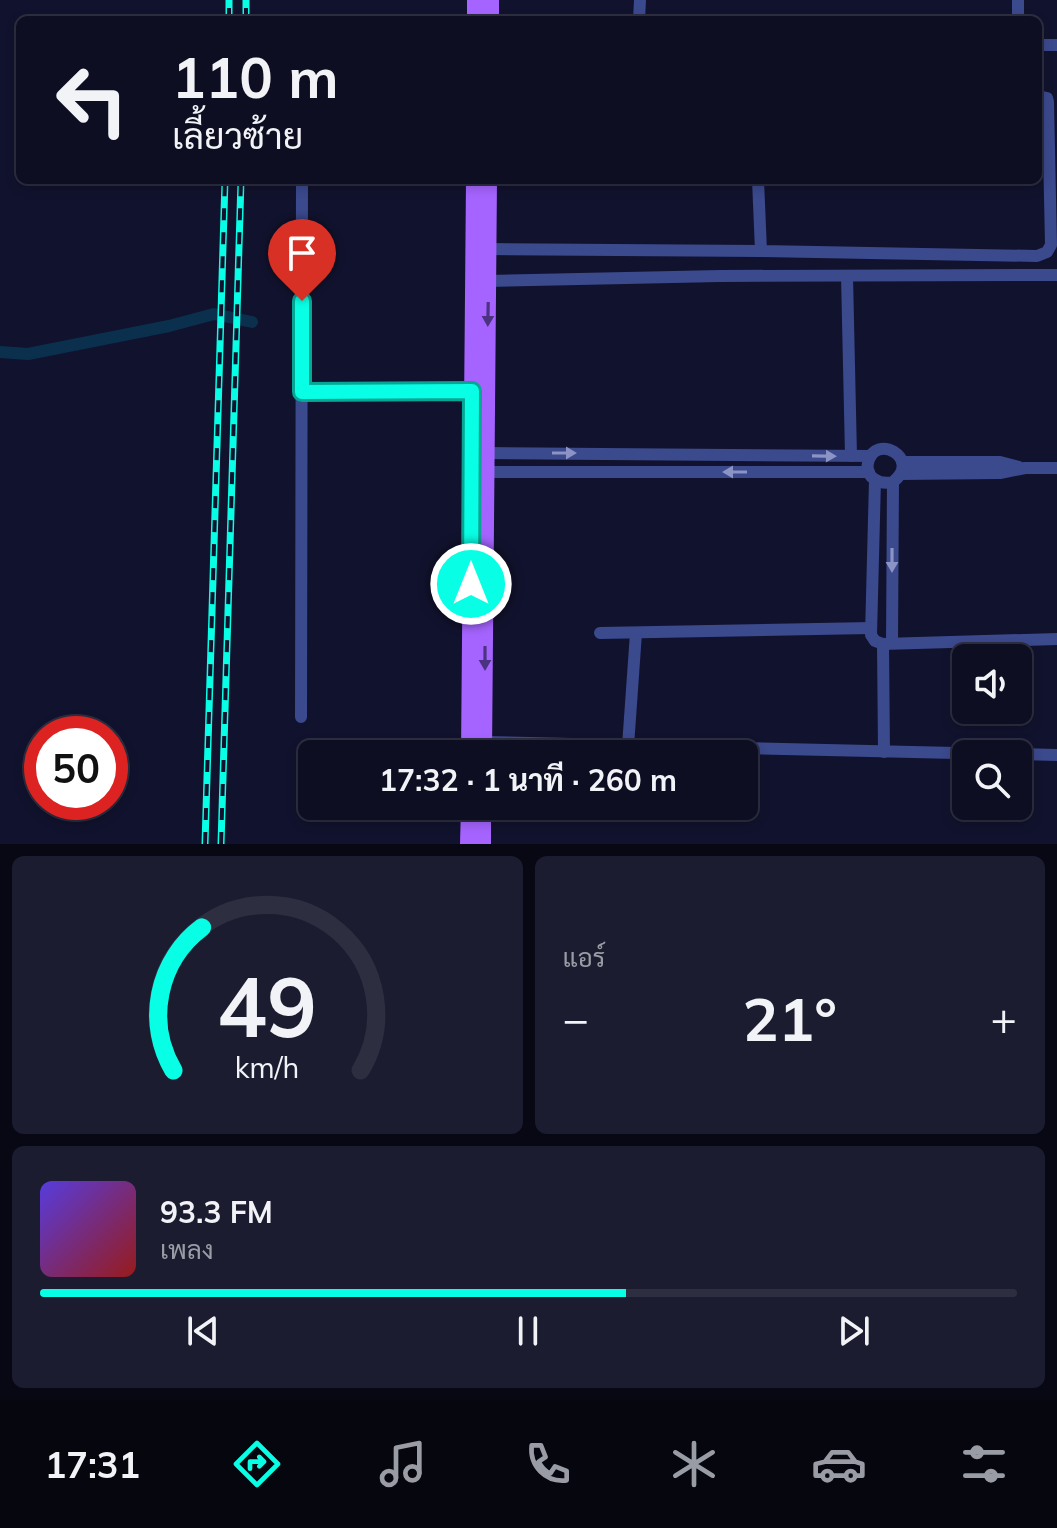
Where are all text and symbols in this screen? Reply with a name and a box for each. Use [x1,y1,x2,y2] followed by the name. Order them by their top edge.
[172,42,339,112] text: 110 m
[40,48,144,152] icon: left
[172,113,303,158] text: เลี้ยวซ้าย
[268,219,336,301] pin
[280,231,324,275] icon: arrive
[481,302,494,327] one-way arrow
[552,447,577,459] one-way arrow
[812,449,837,462] one-way arrow
[722,466,747,478] one-way arrow
[429,542,513,626] position arrow
[886,548,898,573] one-way arrow
[952,644,1032,820] map controls
[952,644,1032,724] button: sound
[479,646,491,671] one-way arrow
[24,716,128,820] speed limit sign: 50
[952,740,1032,820] button: search
[379,761,677,799] text: 17:32 · 1 นาที · 260 m
[563,941,605,974] text: แอร์
[217,953,317,1058] text: 49
[742,981,837,1056] text: 21°
[563,991,589,1046] text: −
[991,991,1017,1046] text: +
[235,1049,300,1085] text: km/h
[160,1193,273,1231] text: 93.3 FM
[160,1233,214,1266] text: เพลง
[181,1309,225,1353] icon: previous
[506,1309,550,1353] icon: pause
[832,1309,876,1353] icon: next
[229,1436,285,1492] icon: directions
[375,1436,431,1492] icon: music
[520,1436,576,1492] icon: phone
[666,1436,722,1492] icon: climate
[811,1436,867,1492] icon: car
[956,1436,1012,1492] icon: filters
[45,1442,140,1487] text: 17:31

